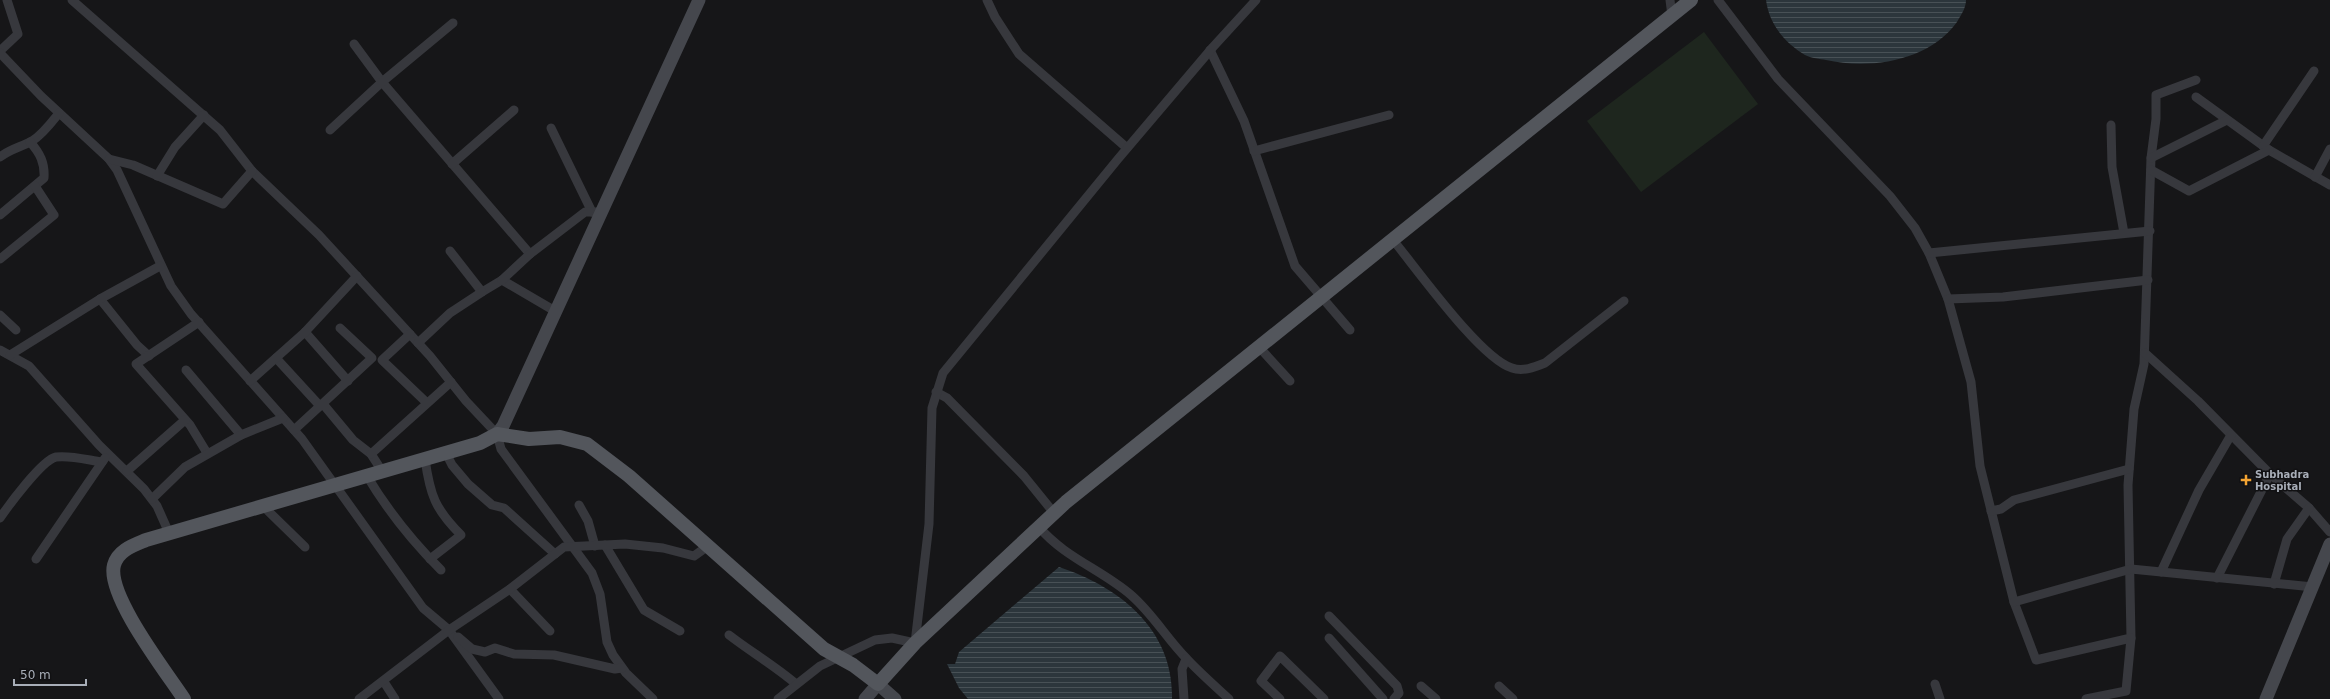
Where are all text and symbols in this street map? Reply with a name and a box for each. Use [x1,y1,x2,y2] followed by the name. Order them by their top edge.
[2255,469,2309,492] place label: Subhadra Hospital
[2240,474,2252,486] marker: Subhadra Hospital
[14,661,86,687] scale bar
[20,668,51,682] text: 50 m

